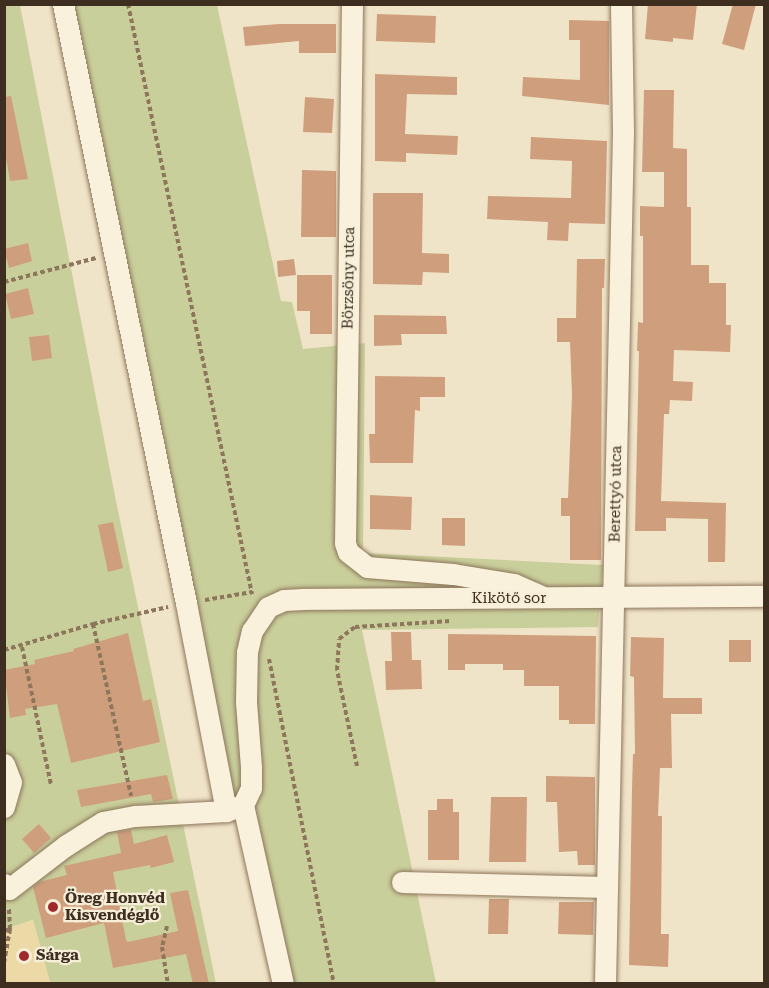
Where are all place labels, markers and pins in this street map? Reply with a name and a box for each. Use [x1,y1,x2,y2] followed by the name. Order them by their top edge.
[65,889,165,924] place label: Öreg Honvéd Kisvendéglő
[46,900,60,914] marker: Öreg Honvéd Kisvendéglő
[36,947,79,965] place label: Sárga
[17,949,31,963] marker: Sárga

